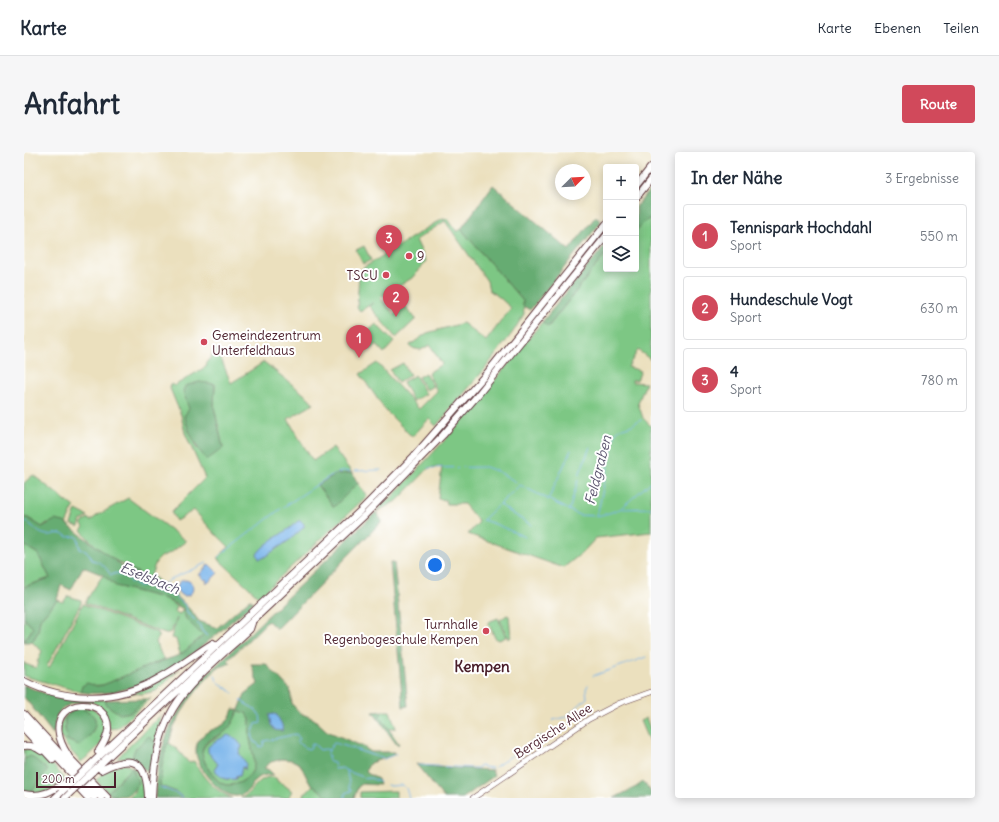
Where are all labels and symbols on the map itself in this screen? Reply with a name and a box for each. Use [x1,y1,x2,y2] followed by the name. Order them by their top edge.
[555,164,591,200] north arrow
[376,225,402,258] pin: 3
[417,248,424,265] place label: 9
[404,251,414,261] marker: 9
[347,267,378,284] place label: TSCU
[381,270,391,280] marker: TSCU
[383,284,409,317] pin: 2
[346,325,372,358] pin: 1
[212,327,321,359] place label: Gemeindezentrum Unterfeldhaus
[199,337,209,347] marker: Gemeindezentrum Unterfeldhaus
[581,433,616,507] water label: Feldgraben
[425,555,445,575] your location
[118,558,183,598] water label: Eselsbach
[324,616,478,648] place label: Turnhalle Regenbogeschule Kempen
[481,626,491,636] marker: Turnhalle Regenbogeschule Kempen
[454,657,510,677] district label: Kempen
[511,700,595,762] street label: Bergische Allee
[36,770,116,789] scale bar

